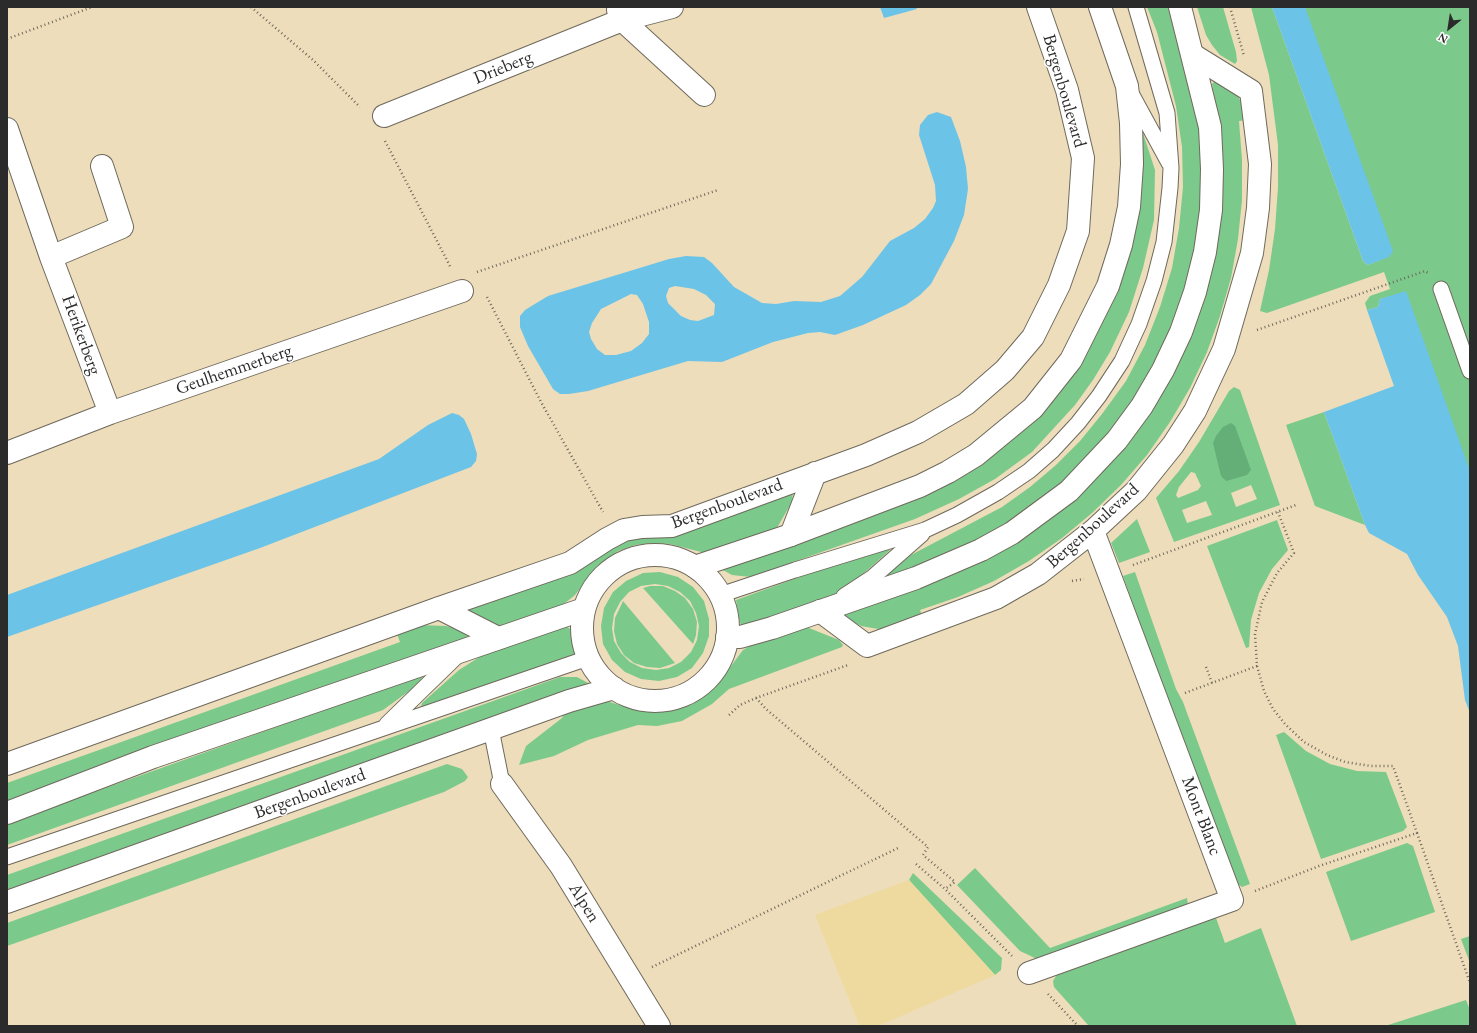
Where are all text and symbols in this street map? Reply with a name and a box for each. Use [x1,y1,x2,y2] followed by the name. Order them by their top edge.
[1429,8,1469,48] north arrow
[1436,30,1450,47] text: N
[1038,32,1090,150] street label: Bergenboulevard
[471,47,535,89] street label: Drieberg
[57,292,105,378] street label: Herikerberg
[173,340,295,400] street label: Geulhemmerberg
[668,474,786,534] street label: Bergenboulevard
[1042,479,1144,573] street label: Bergenboulevard
[251,764,369,824] street label: Bergenboulevard
[1176,774,1226,858] street label: Mont Blanc
[564,879,604,927] street label: Alpen

